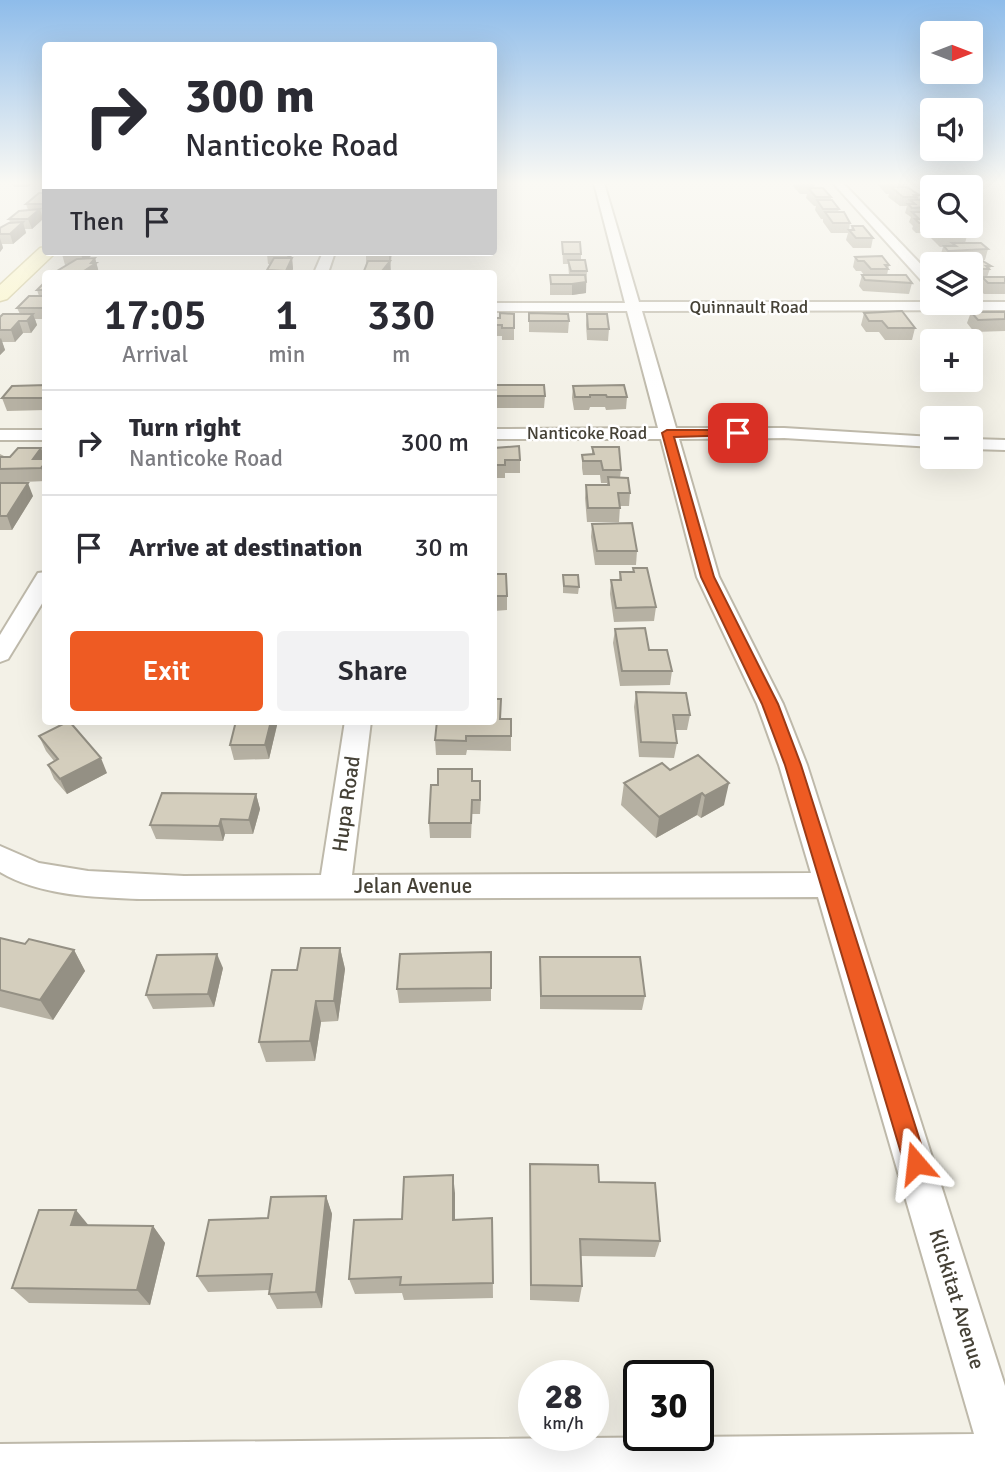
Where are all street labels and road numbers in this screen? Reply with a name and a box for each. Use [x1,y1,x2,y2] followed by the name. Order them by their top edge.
[690,296,808,318] street label: Quinnault Road
[527,422,647,444] street label: Nanticoke Road
[326,754,366,854] street label: Hupa Road
[354,873,472,899] street label: Jelan Avenue
[923,1226,991,1372] street label: Klickitat Avenue

